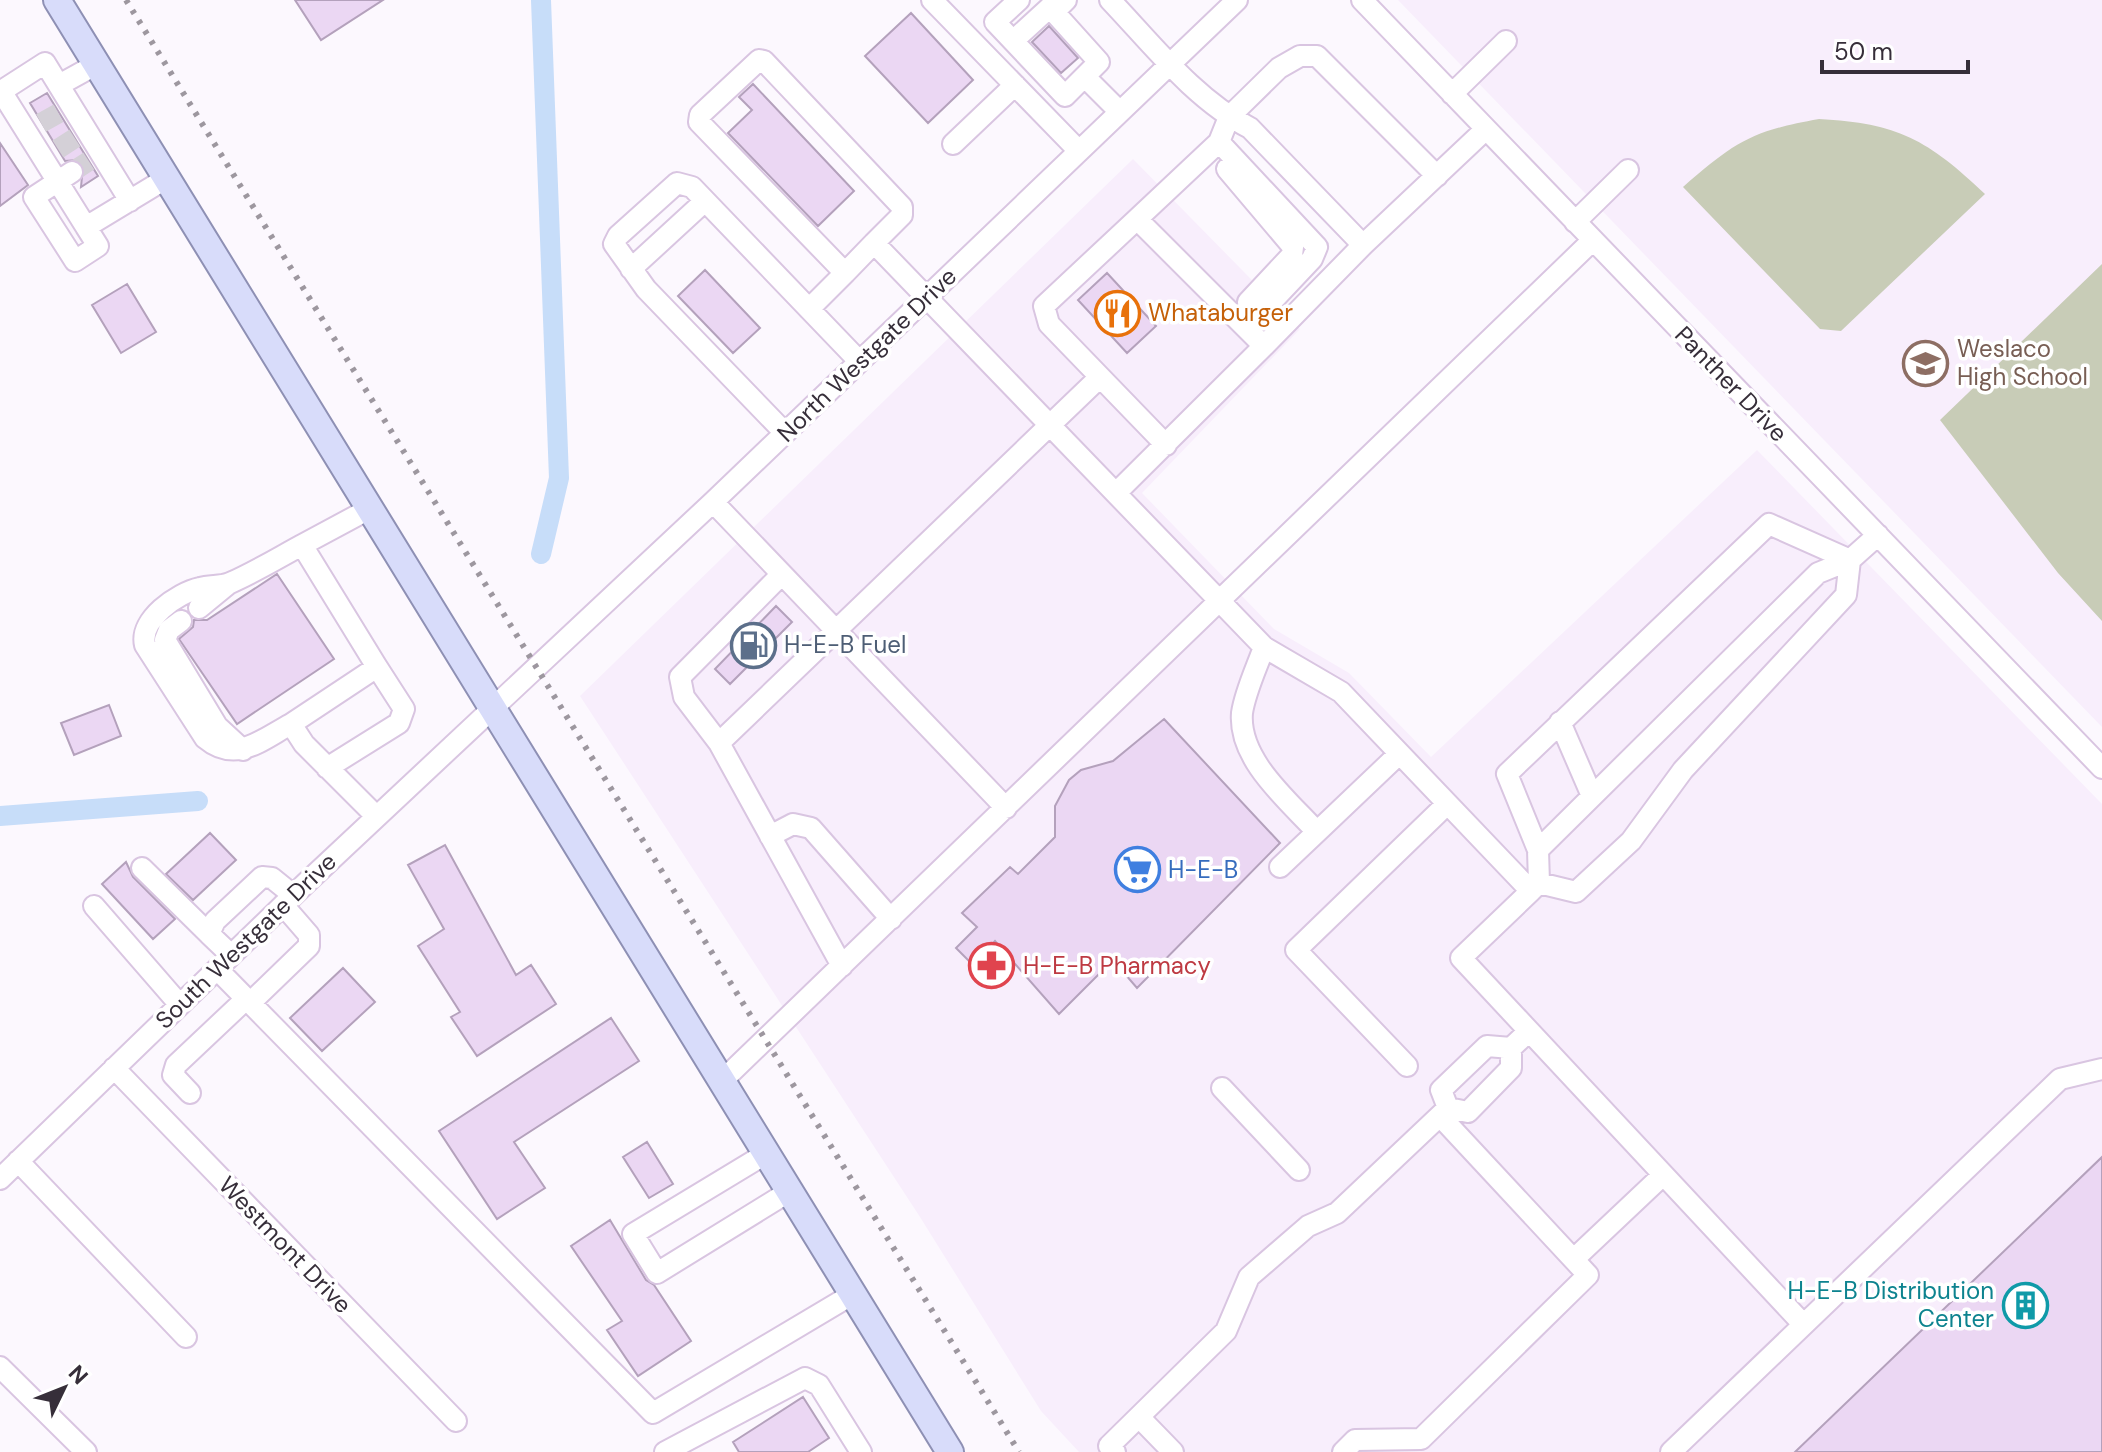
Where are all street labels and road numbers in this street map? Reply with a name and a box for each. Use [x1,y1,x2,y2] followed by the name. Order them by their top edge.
[770,261,963,448] street label: North Westgate Drive
[1668,319,1794,448] street label: Panther Drive
[149,846,343,1035] street label: South Westgate Drive
[212,1170,359,1320] street label: Westmont Drive

